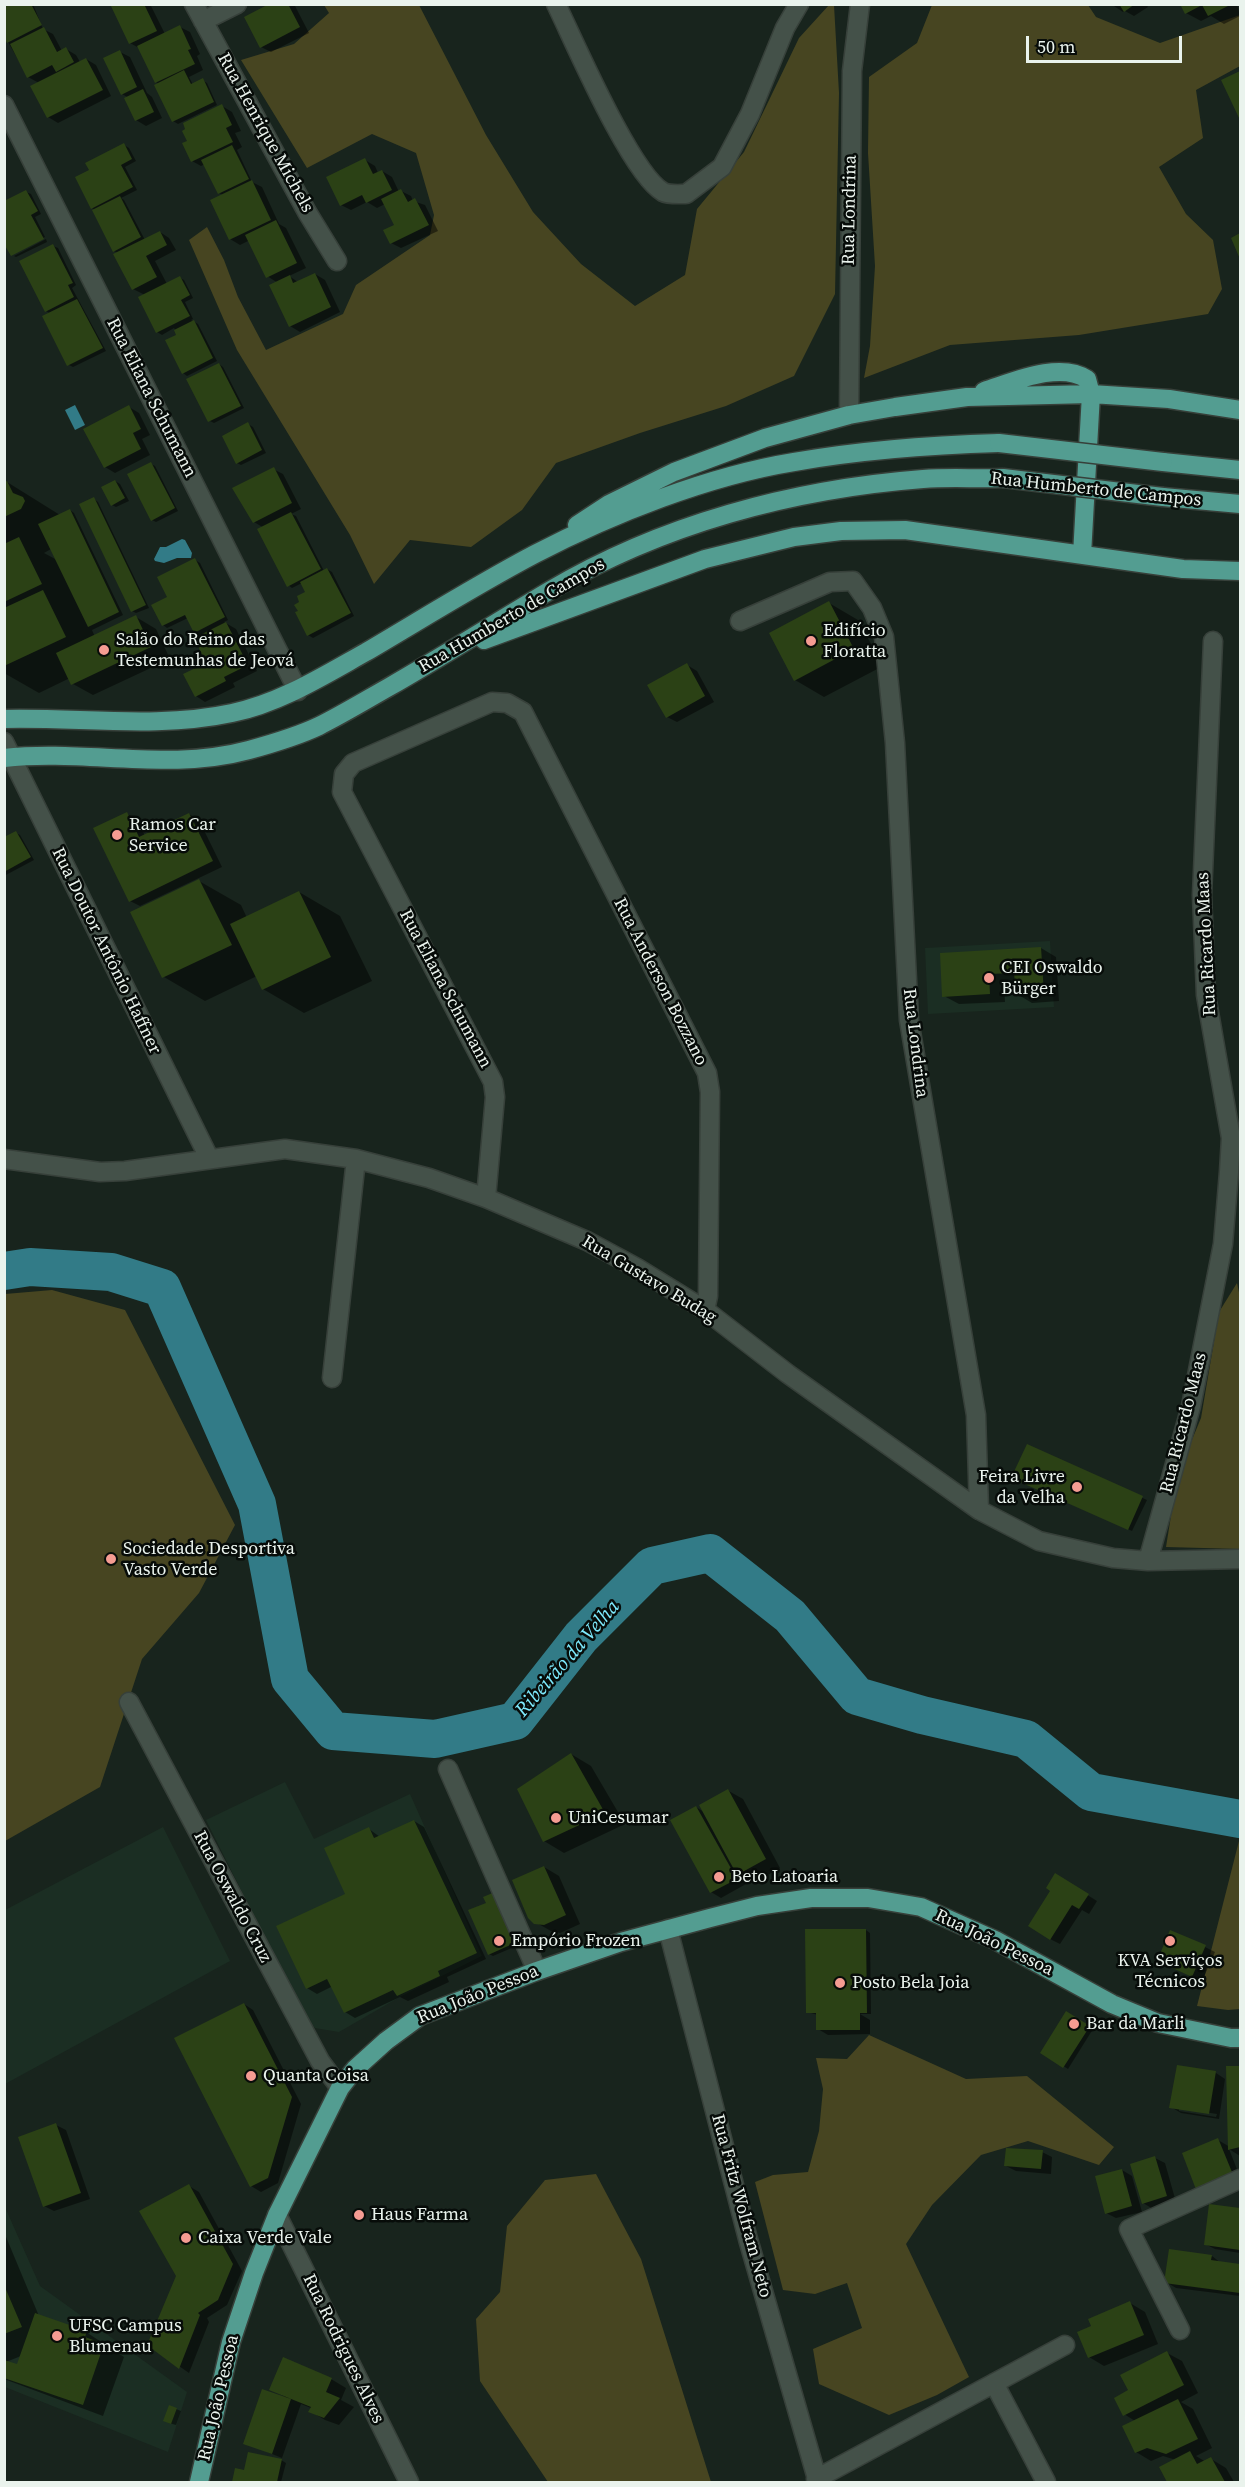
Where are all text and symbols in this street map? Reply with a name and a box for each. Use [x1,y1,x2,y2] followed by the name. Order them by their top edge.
[1029,24,1185,62] scale bar
[1037,34,1075,59] text: 50 m
[212,49,318,217] street label: Rua Henrique Michels
[838,155,862,265] street label: Rua Londrina
[101,315,201,481] street label: Rua Eliana Schumann
[990,468,1202,512] street label: Rua Humberto de Campos
[415,554,609,678] street label: Rua Humberto de Campos
[823,620,886,662] place label: Edifício Floratta
[116,629,294,672] place label: Salão do Reino das Testemunhas de Jeová
[804,634,818,648] marker: Edifício Floratta
[97,643,111,657] marker: Salão do Reino das Testemunhas de Jeová
[129,814,216,856] place label: Ramos Car Service
[110,828,124,842] marker: Ramos Car Service
[46,844,166,1058] street label: Rua Doutor Antônio Haffner
[1192,872,1222,1016] street label: Rua Ricardo Maas
[608,895,712,1069] street label: Rua Anderson Bozzano
[394,906,496,1072] street label: Rua Eliana Schumann
[1001,957,1103,1000] place label: CEI Oswaldo Bürger
[982,971,996,985] marker: CEI Oswaldo Bürger
[898,987,932,1099] street label: Rua Londrina
[578,1231,720,1329] street label: Rua Gustavo Budag
[1156,1351,1212,1495] street label: Rua Ricardo Maas
[978,1466,1065,1508] place label: Feira Livre da Velha
[1070,1480,1084,1494] marker: Feira Livre da Velha
[123,1538,295,1580] place label: Sociedade Desportiva Vasto Verde
[104,1552,118,1566] marker: Sociedade Desportiva Vasto Verde
[511,1596,625,1722] water label: Ribeirão da Velha
[568,1807,669,1829] place label: UniCesumar
[549,1811,563,1825] marker: UniCesumar
[188,1828,276,1966] street label: Rua Oswaldo Cruz
[731,1866,838,1888] place label: Beto Latoaria
[712,1870,726,1884] marker: Beto Latoaria
[931,1905,1057,1981] street label: Rua João Pessoa
[511,1930,641,1952] place label: Empório Frozen
[492,1934,506,1948] marker: Empório Frozen
[1163,1934,1177,1948] marker: KVA Serviços Técnicos
[1117,1950,1223,1992] place label: KVA Serviços Técnicos
[414,1961,542,2029] street label: Rua João Pessoa
[852,1972,970,1994] place label: Posto Bela Joia
[833,1976,847,1990] marker: Posto Bela Joia
[1086,2013,1185,2035] place label: Bar da Marli
[1067,2017,1081,2031] marker: Bar da Marli
[263,2065,369,2087] place label: Quanta Coisa
[244,2069,258,2083] marker: Quanta Coisa
[706,2112,776,2300] street label: Rua Fritz Wolfram Neto
[371,2204,468,2226] place label: Haus Farma
[352,2208,366,2222] marker: Haus Farma
[198,2227,332,2249] place label: Caixa Verde Vale
[179,2231,193,2245] marker: Caixa Verde Vale
[297,2271,389,2427] street label: Rua Rodrigues Alves
[69,2315,182,2358] place label: UFSC Campus Blumenau
[50,2329,64,2343] marker: UFSC Campus Blumenau
[194,2333,244,2463] street label: Rua João Pessoa

